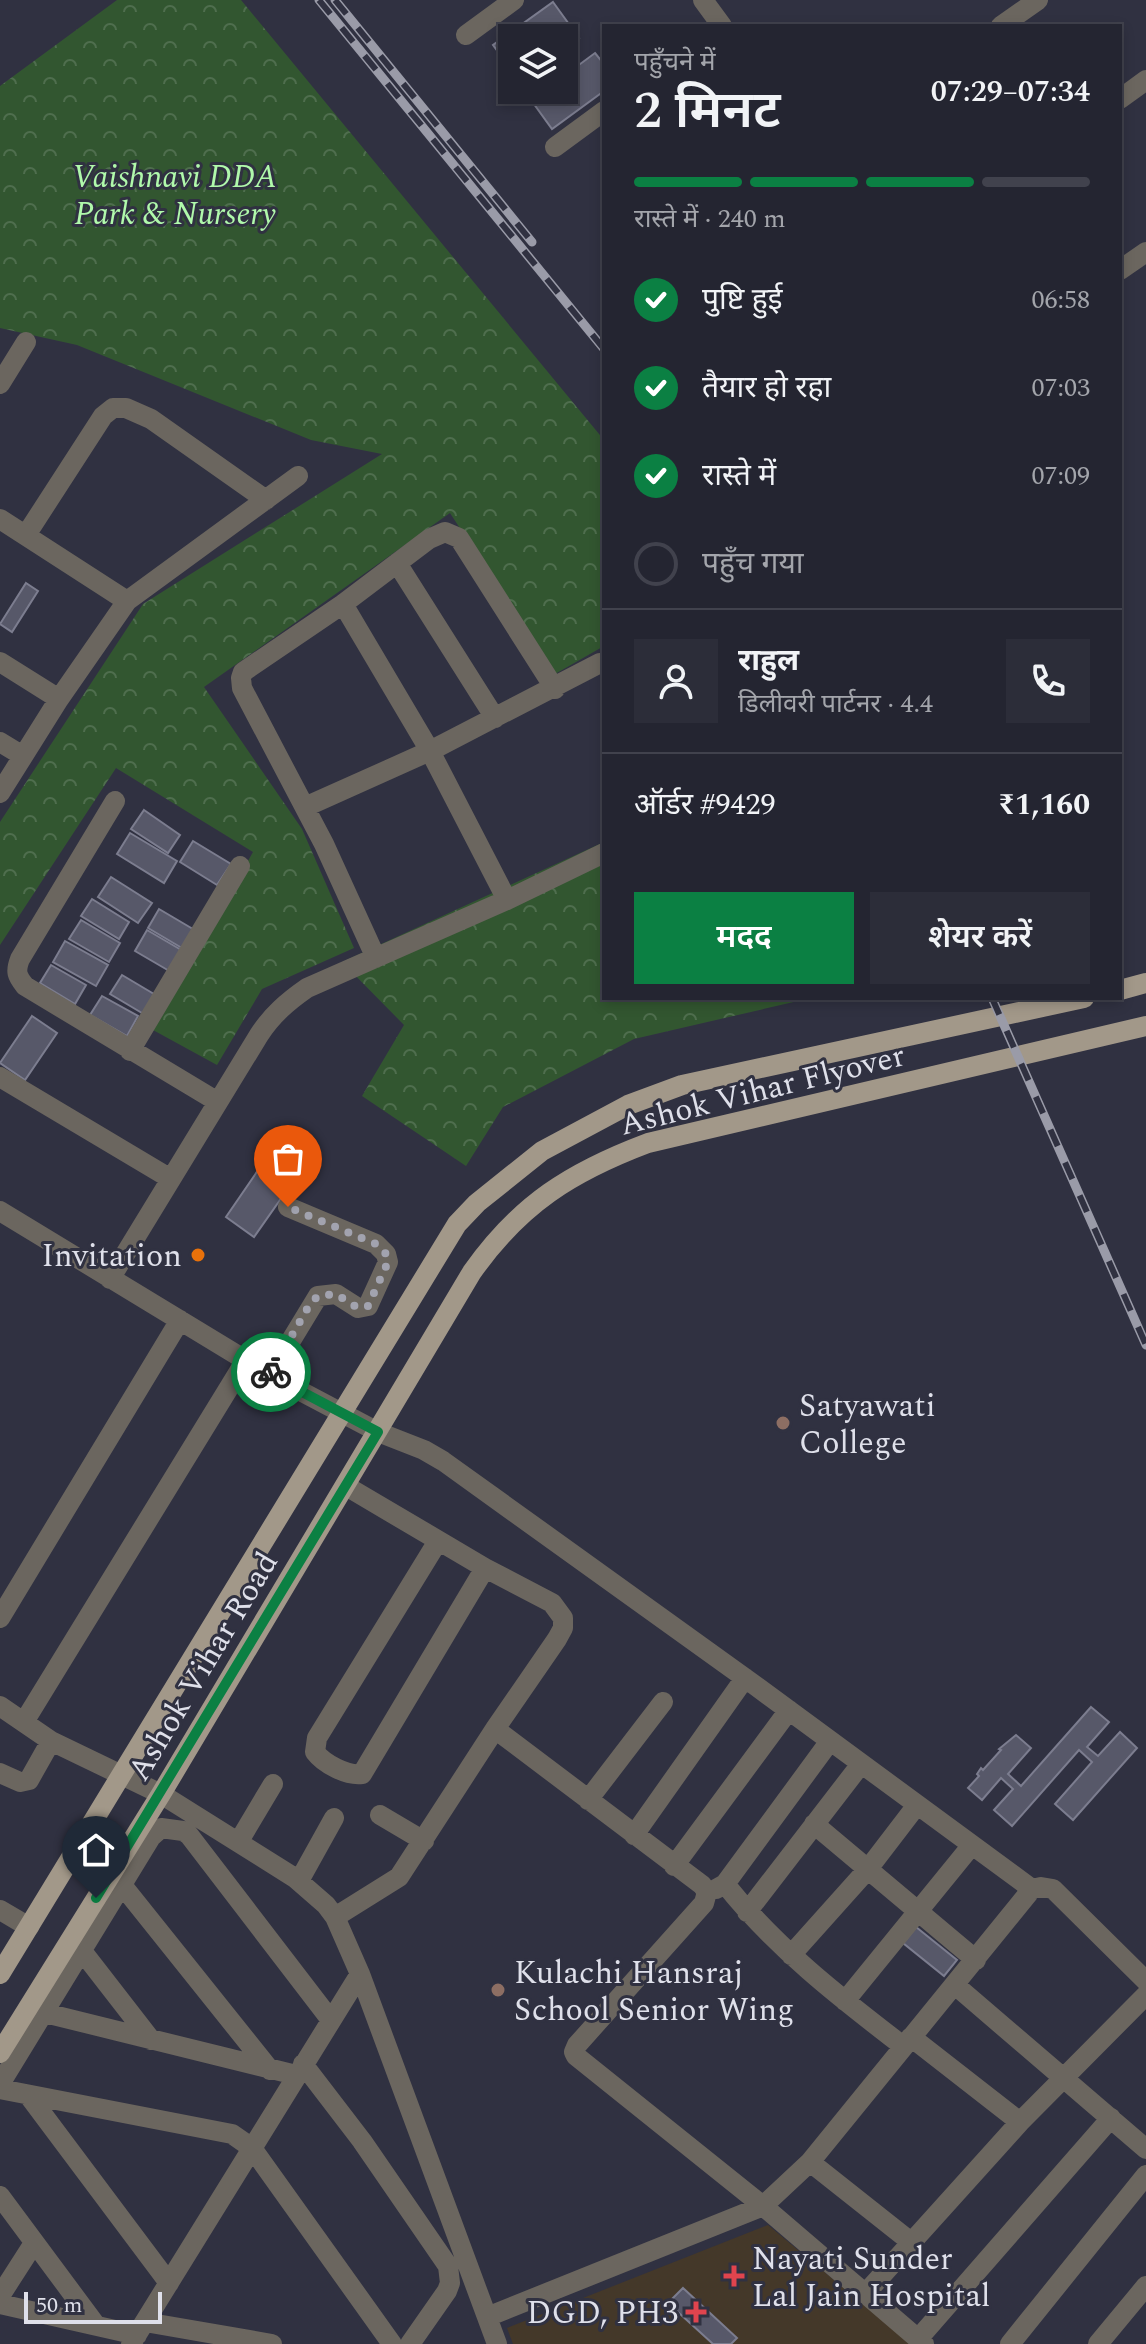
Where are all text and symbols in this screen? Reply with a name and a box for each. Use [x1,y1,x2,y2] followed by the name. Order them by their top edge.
[498,24,578,104] map controls
[498,24,578,104] button: layers
[634,42,716,82] text: पहुँचने में
[931,69,1090,115] text: 07:29–07:34
[634,72,780,151] text: 2 मिनट
[72,153,278,239] park label: Vaishnavi DDA Park & Nursery
[634,199,786,239] text: रास्ते में · 240 m
[702,277,783,323] text: पुष्टि हुई
[634,278,678,322] icon: check
[1031,280,1090,320] text: 06:58
[702,365,831,411] text: तैयार हो रहा
[634,366,678,410] icon: check
[1031,368,1090,408] text: 07:03
[702,453,776,499] text: रास्ते में
[634,454,678,498] icon: check
[1031,456,1090,496] text: 07:09
[702,541,804,587] text: पहुँच गया
[738,638,799,684] text: राहुल
[634,639,718,723] button: person
[1006,639,1090,723] button: phone
[738,684,933,724] text: डिलीवरी पार्टनर · 4.4
[634,782,776,828] text: ऑर्डर #9429
[998,782,1090,828] text: ₹1,160
[634,892,854,984] button: मदद
[870,892,1090,984] button: शेयर करें
[615,1031,910,1150] street label: Ashok Vihar Flyover
[254,1125,322,1207] pin
[266,1137,310,1181] icon: bag
[42,1232,182,1281] place label: Invitation
[189,1246,207,1264] marker: Invitation
[231,1332,311,1412] courier
[249,1350,293,1394] icon: bike
[799,1382,936,1468] place label: Satyawati College
[774,1414,792,1432] marker: Satyawati College
[115,1543,291,1791] street label: Ashok Vihar Road
[62,1816,130,1898] pin
[74,1828,118,1872] icon: home
[514,1949,794,2035] place label: Kulachi Hansraj School Senior Wing
[489,1981,507,1999] marker: Kulachi Hansraj School Senior Wing
[752,2235,990,2321] place label: Nayati Sunder Lal Jain Hospital
[723,2265,745,2287] marker: Nayati Sunder Lal Jain Hospital
[24,2288,162,2324] scale bar
[36,2289,82,2322] text: 50 m
[526,2289,678,2338] place label: DGD, PH3
[685,2301,707,2323] marker: DGD, PH3

